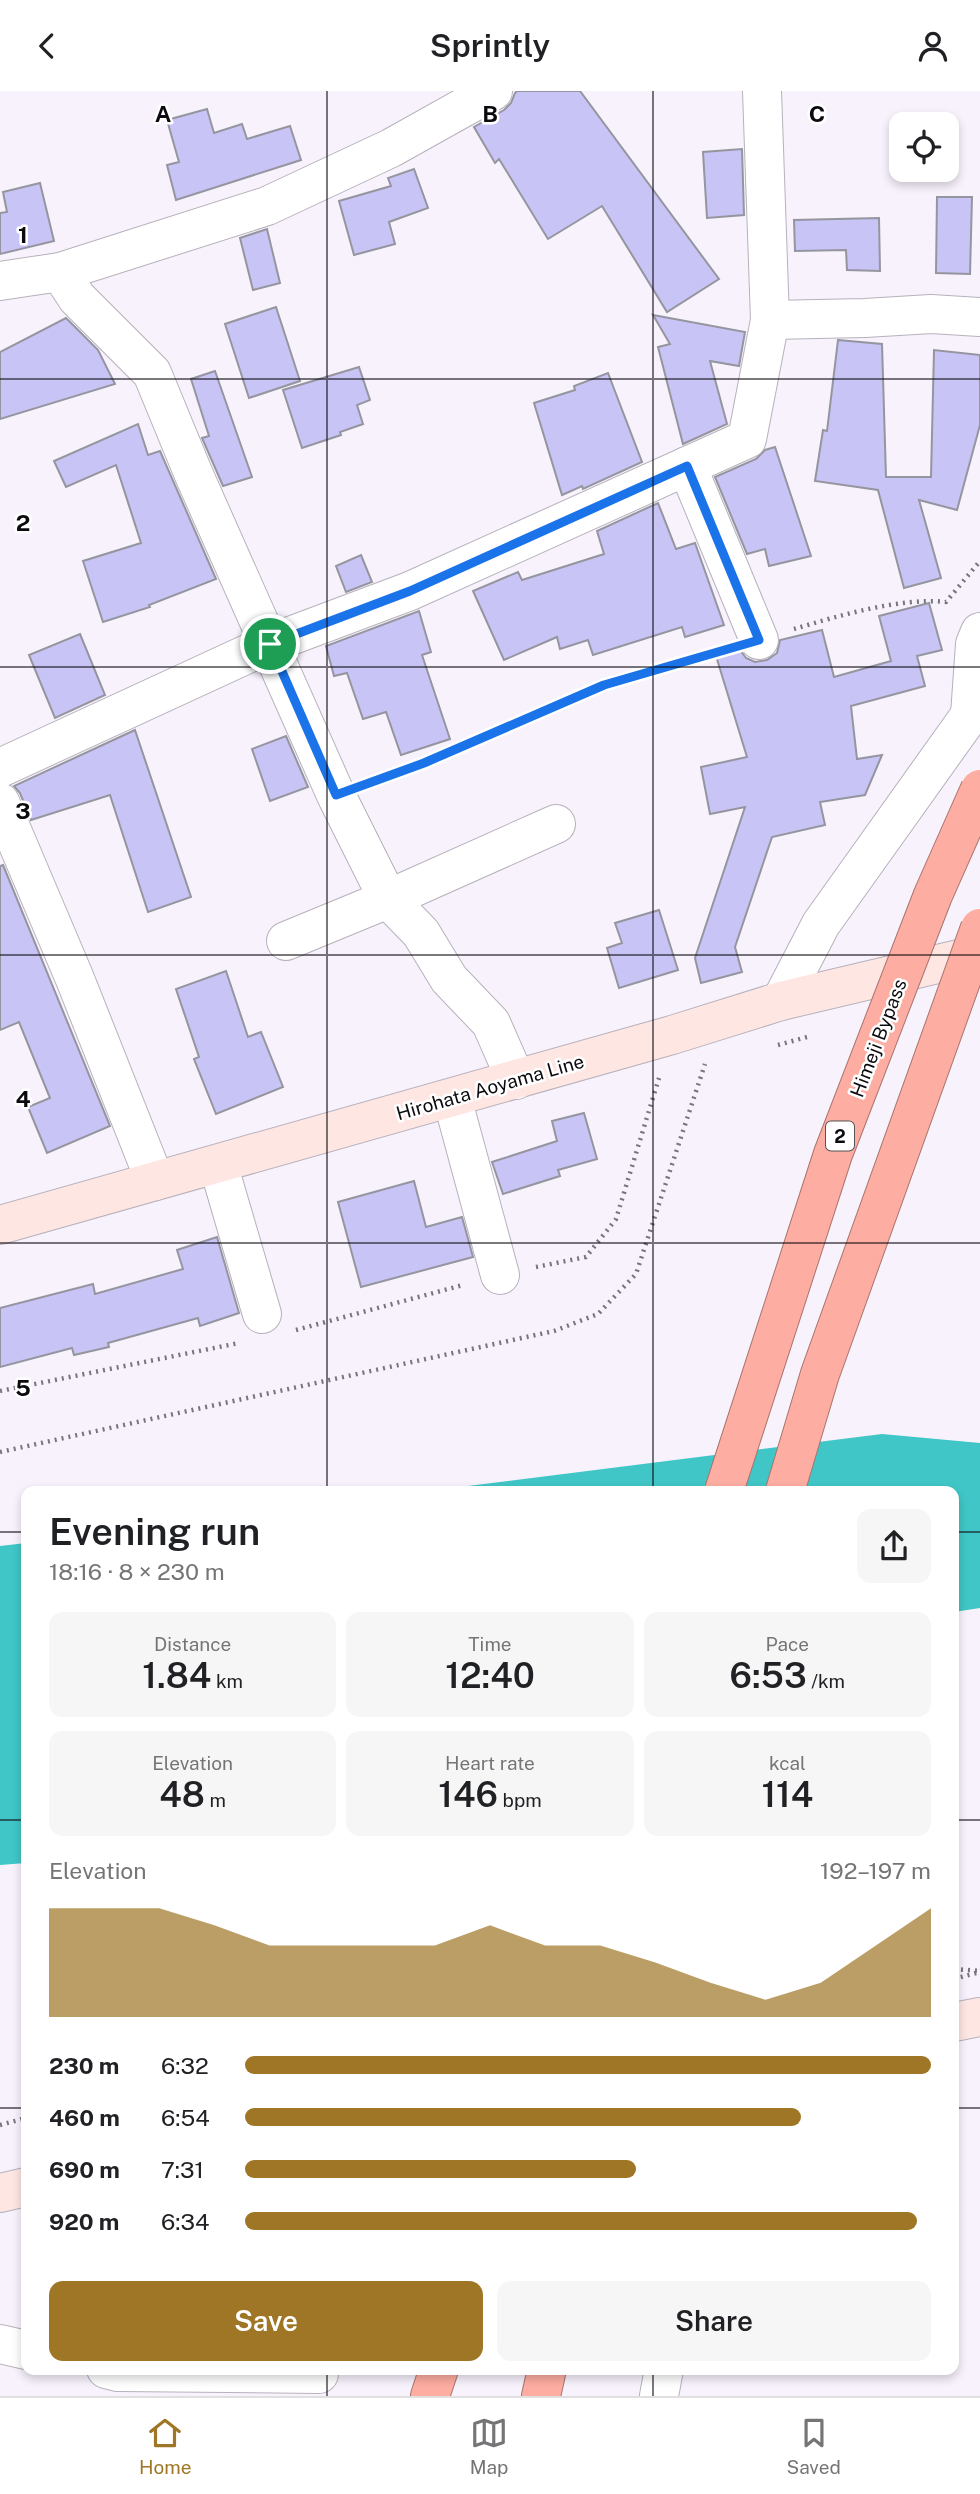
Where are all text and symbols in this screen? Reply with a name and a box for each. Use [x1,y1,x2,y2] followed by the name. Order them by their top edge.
[28,27,66,65] icon: back
[430,27,550,64] text: Sprintly
[914,27,952,65] icon: person
[155,100,172,127] text: A
[482,100,498,127] text: B
[809,100,825,127] text: C
[889,112,959,182] map controls
[889,112,959,182] button: locate
[18,221,28,248] text: 1
[16,509,30,536] text: 2
[240,614,300,674] pin
[251,625,289,663] icon: arrive
[15,797,31,824] text: 3
[845,976,911,1100] street label: Himeji Bypass
[394,1050,586,1124] street label: Hirohata Aoyama Line
[15,1085,31,1112] text: 4
[826,1121,854,1151] road number: 2
[15,1374,31,1401] text: 5
[49,1509,260,1554] text: Evening run
[857,1509,931,1583] button: share
[49,1558,225,1585] text: 18:16 · 8 × 230 m
[154,1633,231,1655] text: Distance
[468,1633,512,1655] text: Time
[766,1633,809,1655] text: Pace
[142,1655,211,1696] text: 1.84
[445,1655,535,1696] text: 12:40
[730,1655,807,1696] text: 6:53
[211,1670,243,1692] text: km
[807,1670,845,1692] text: /km
[152,1752,233,1774] text: Elevation
[445,1752,535,1774] text: Heart rate
[769,1752,806,1774] text: kcal
[159,1774,205,1815] text: 48
[438,1774,498,1815] text: 146
[761,1774,813,1815] text: 114
[205,1789,226,1811] text: m
[498,1789,542,1811] text: bpm
[49,1857,147,1884] text: Elevation
[820,1857,931,1884] text: 192–197 m
[49,2052,119,2079] text: 230 m
[161,2052,209,2079] text: 6:32
[49,2104,120,2131] text: 460 m
[161,2104,210,2131] text: 6:54
[49,2156,120,2183] text: 690 m
[161,2156,204,2183] text: 7:31
[49,2208,119,2235] text: 920 m
[161,2208,209,2235] text: 6:34
[49,2281,483,2361] button: Save
[497,2281,931,2361] button: Share
[139,2414,191,2478] tab: Home
[470,2414,508,2478] tab: Map
[787,2414,841,2478] tab: Saved

